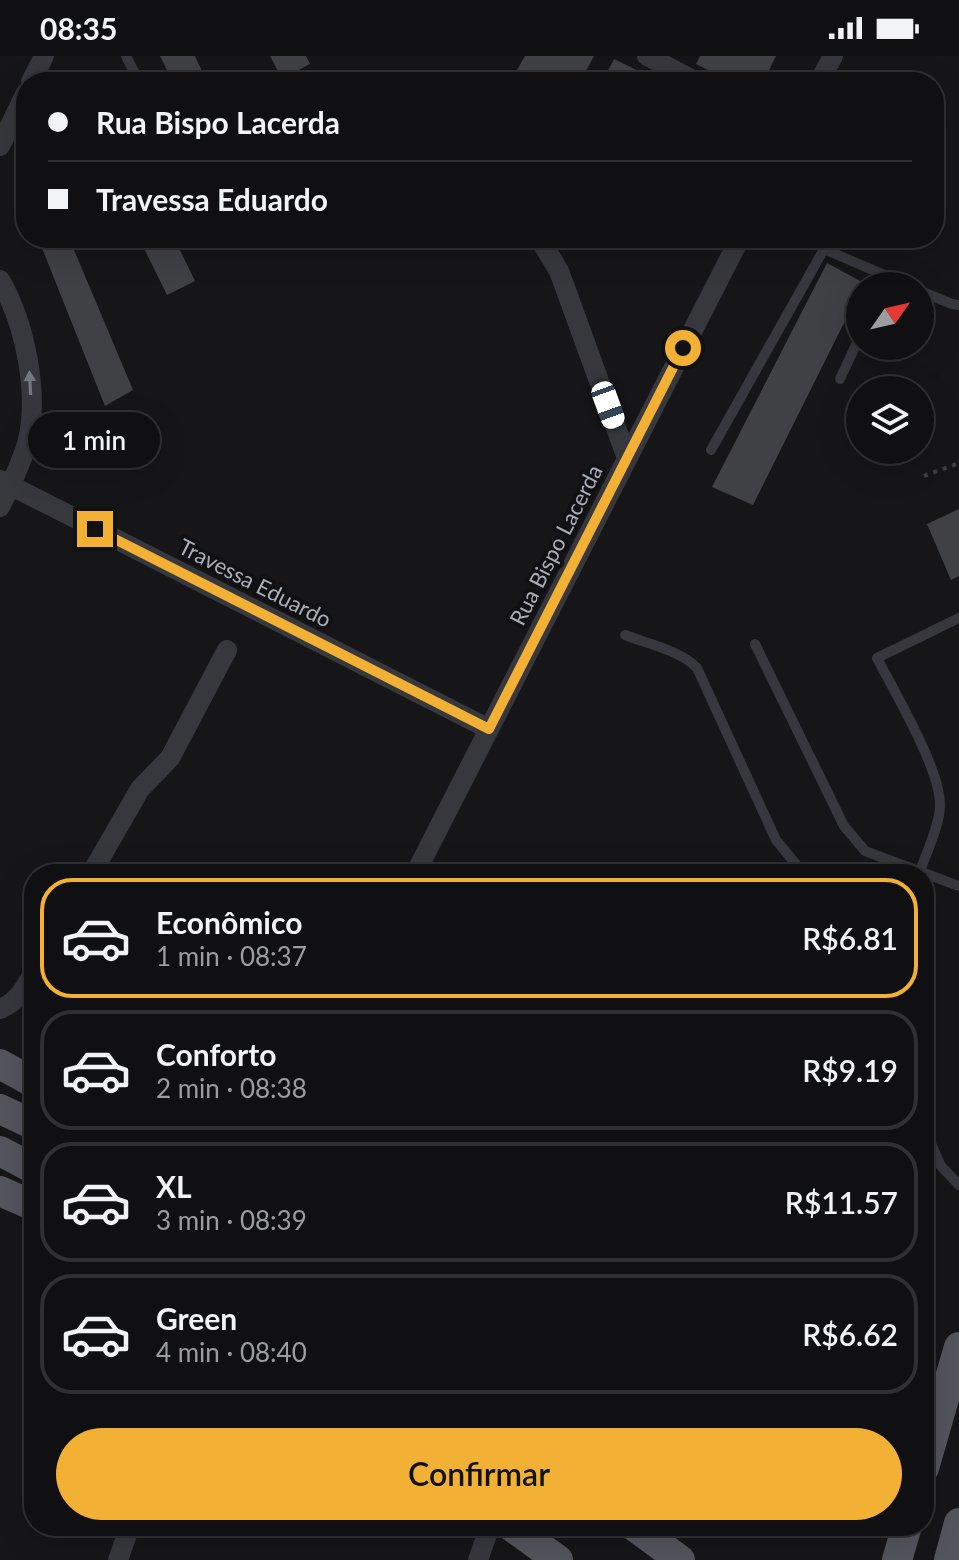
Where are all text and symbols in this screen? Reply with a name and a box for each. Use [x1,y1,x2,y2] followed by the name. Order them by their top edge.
[40,10,117,46] text: 08:35
[96,104,340,140] text: Rua Bispo Lacerda
[96,181,328,217] text: Travessa Eduardo
[846,272,934,360] north arrow
[846,272,934,464] map controls
[665,330,701,366] route start
[24,370,37,395] one-way arrow
[846,376,934,464] button: layers
[589,378,627,432] car
[29,413,161,469] callout: 1 min
[62,424,126,456] text: 1 min
[503,460,608,629] street label: Rua Bispo Lacerda
[77,511,113,547] route end
[174,532,336,633] street label: Travessa Eduardo
[60,902,132,974] icon: car
[156,904,302,940] text: Econômico
[802,920,898,956] text: R$6.81
[156,940,307,972] text: 1 min · 08:37
[60,1034,132,1106] icon: car
[156,1036,276,1072] text: Conforto
[802,1052,898,1088] text: R$9.19
[156,1072,307,1104] text: 2 min · 08:38
[60,1166,132,1238] icon: car
[156,1168,192,1204] text: XL
[785,1184,898,1220] text: R$11.57
[156,1204,307,1236] text: 3 min · 08:39
[60,1298,132,1370] icon: car
[156,1300,237,1336] text: Green
[802,1316,898,1352] text: R$6.62
[156,1336,307,1368] text: 4 min · 08:40
[56,1428,902,1520] button: Confirmar

